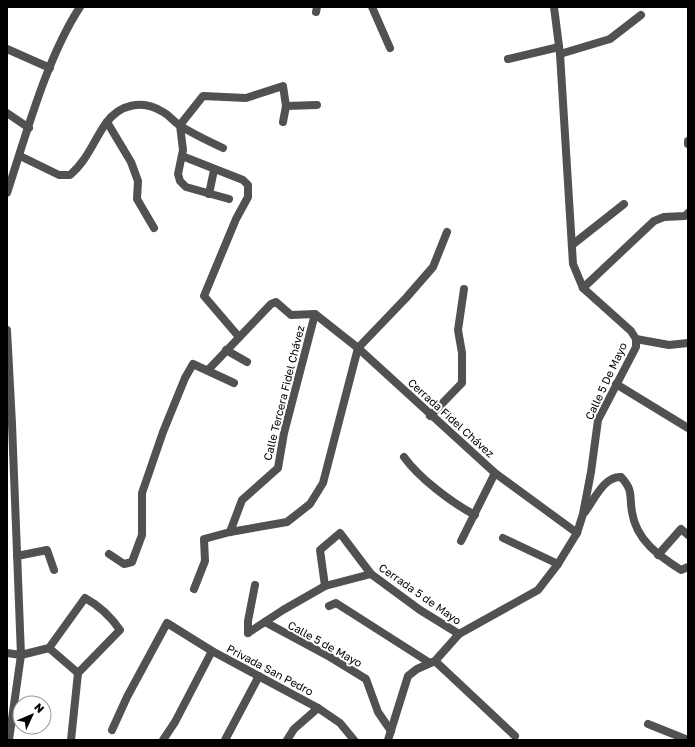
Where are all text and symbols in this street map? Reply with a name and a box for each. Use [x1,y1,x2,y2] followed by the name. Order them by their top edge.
[260,324,307,462] street label: Calle Tercera Fidel Chávez
[582,340,629,421] street label: Calle 5 De Mayo
[406,376,497,460] street label: Cerrada Fidel Chávez
[377,560,464,627] street label: Cerrada 5 de Mayo
[286,618,365,670] street label: Calle 5 de Mayo
[225,641,316,698] street label: Privada San Pedro
[12,695,52,735] north arrow
[32,700,47,715] text: N

